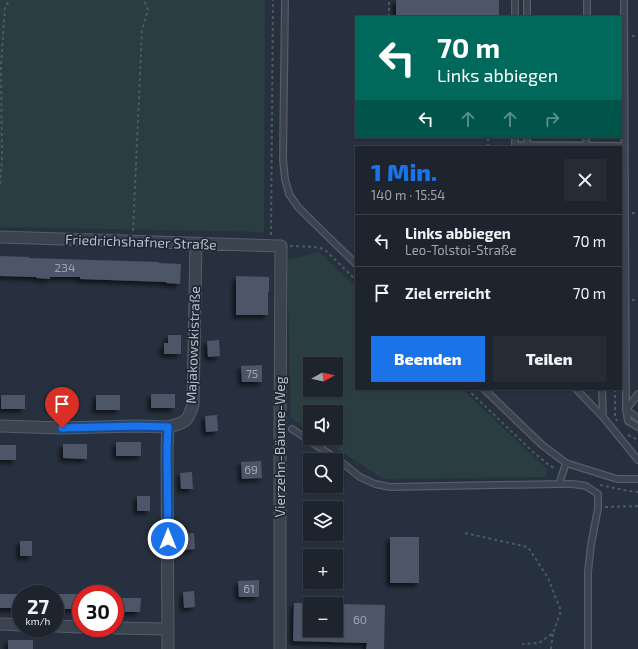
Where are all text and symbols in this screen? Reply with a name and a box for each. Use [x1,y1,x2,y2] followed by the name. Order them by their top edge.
[437,30,500,64] text: 70 m
[371,32,423,84] icon: left
[437,64,558,86] text: Links abbiegen
[415,108,437,130] icon: left
[457,108,479,130] icon: ahead
[499,108,521,130] icon: ahead
[541,108,563,130] icon: right
[371,157,437,186] text: 1 Min.
[564,159,606,201] button: close
[371,187,445,203] text: 140 m · 15:54
[405,224,511,242] text: Links abbiegen
[65,230,217,253] street label: Friedrichshafner Straße
[371,230,393,252] icon: left
[573,232,606,250] text: 70 m
[405,242,517,258] text: Leo-Tolstoi-Straße
[55,260,75,274] house number: 234
[371,282,393,304] icon: arrive
[405,284,491,302] text: Ziel erreicht
[573,284,606,302] text: 70 m
[182,286,203,404] street label: Majakowskistraße
[371,336,485,382] button: Beenden
[493,336,606,382] button: Teilen
[303,357,343,397] north arrow
[303,357,343,637] map controls
[246,366,258,380] house number: 75
[271,376,288,517] street label: Vierzehn-Bäume-Weg
[45,387,79,428] pin
[51,393,73,415] icon: arrive
[303,405,343,445] button: sound
[303,453,343,493] button: search
[244,462,258,476] house number: 69
[303,501,343,541] button: layers
[147,518,189,560] position arrow
[303,549,343,589] button: +
[243,581,255,595] house number: 61
[72,585,124,637] speed limit sign: 30
[27,594,49,618] text: 27
[303,597,343,637] button: −
[353,612,367,626] house number: 60
[26,615,50,627] text: km/h

